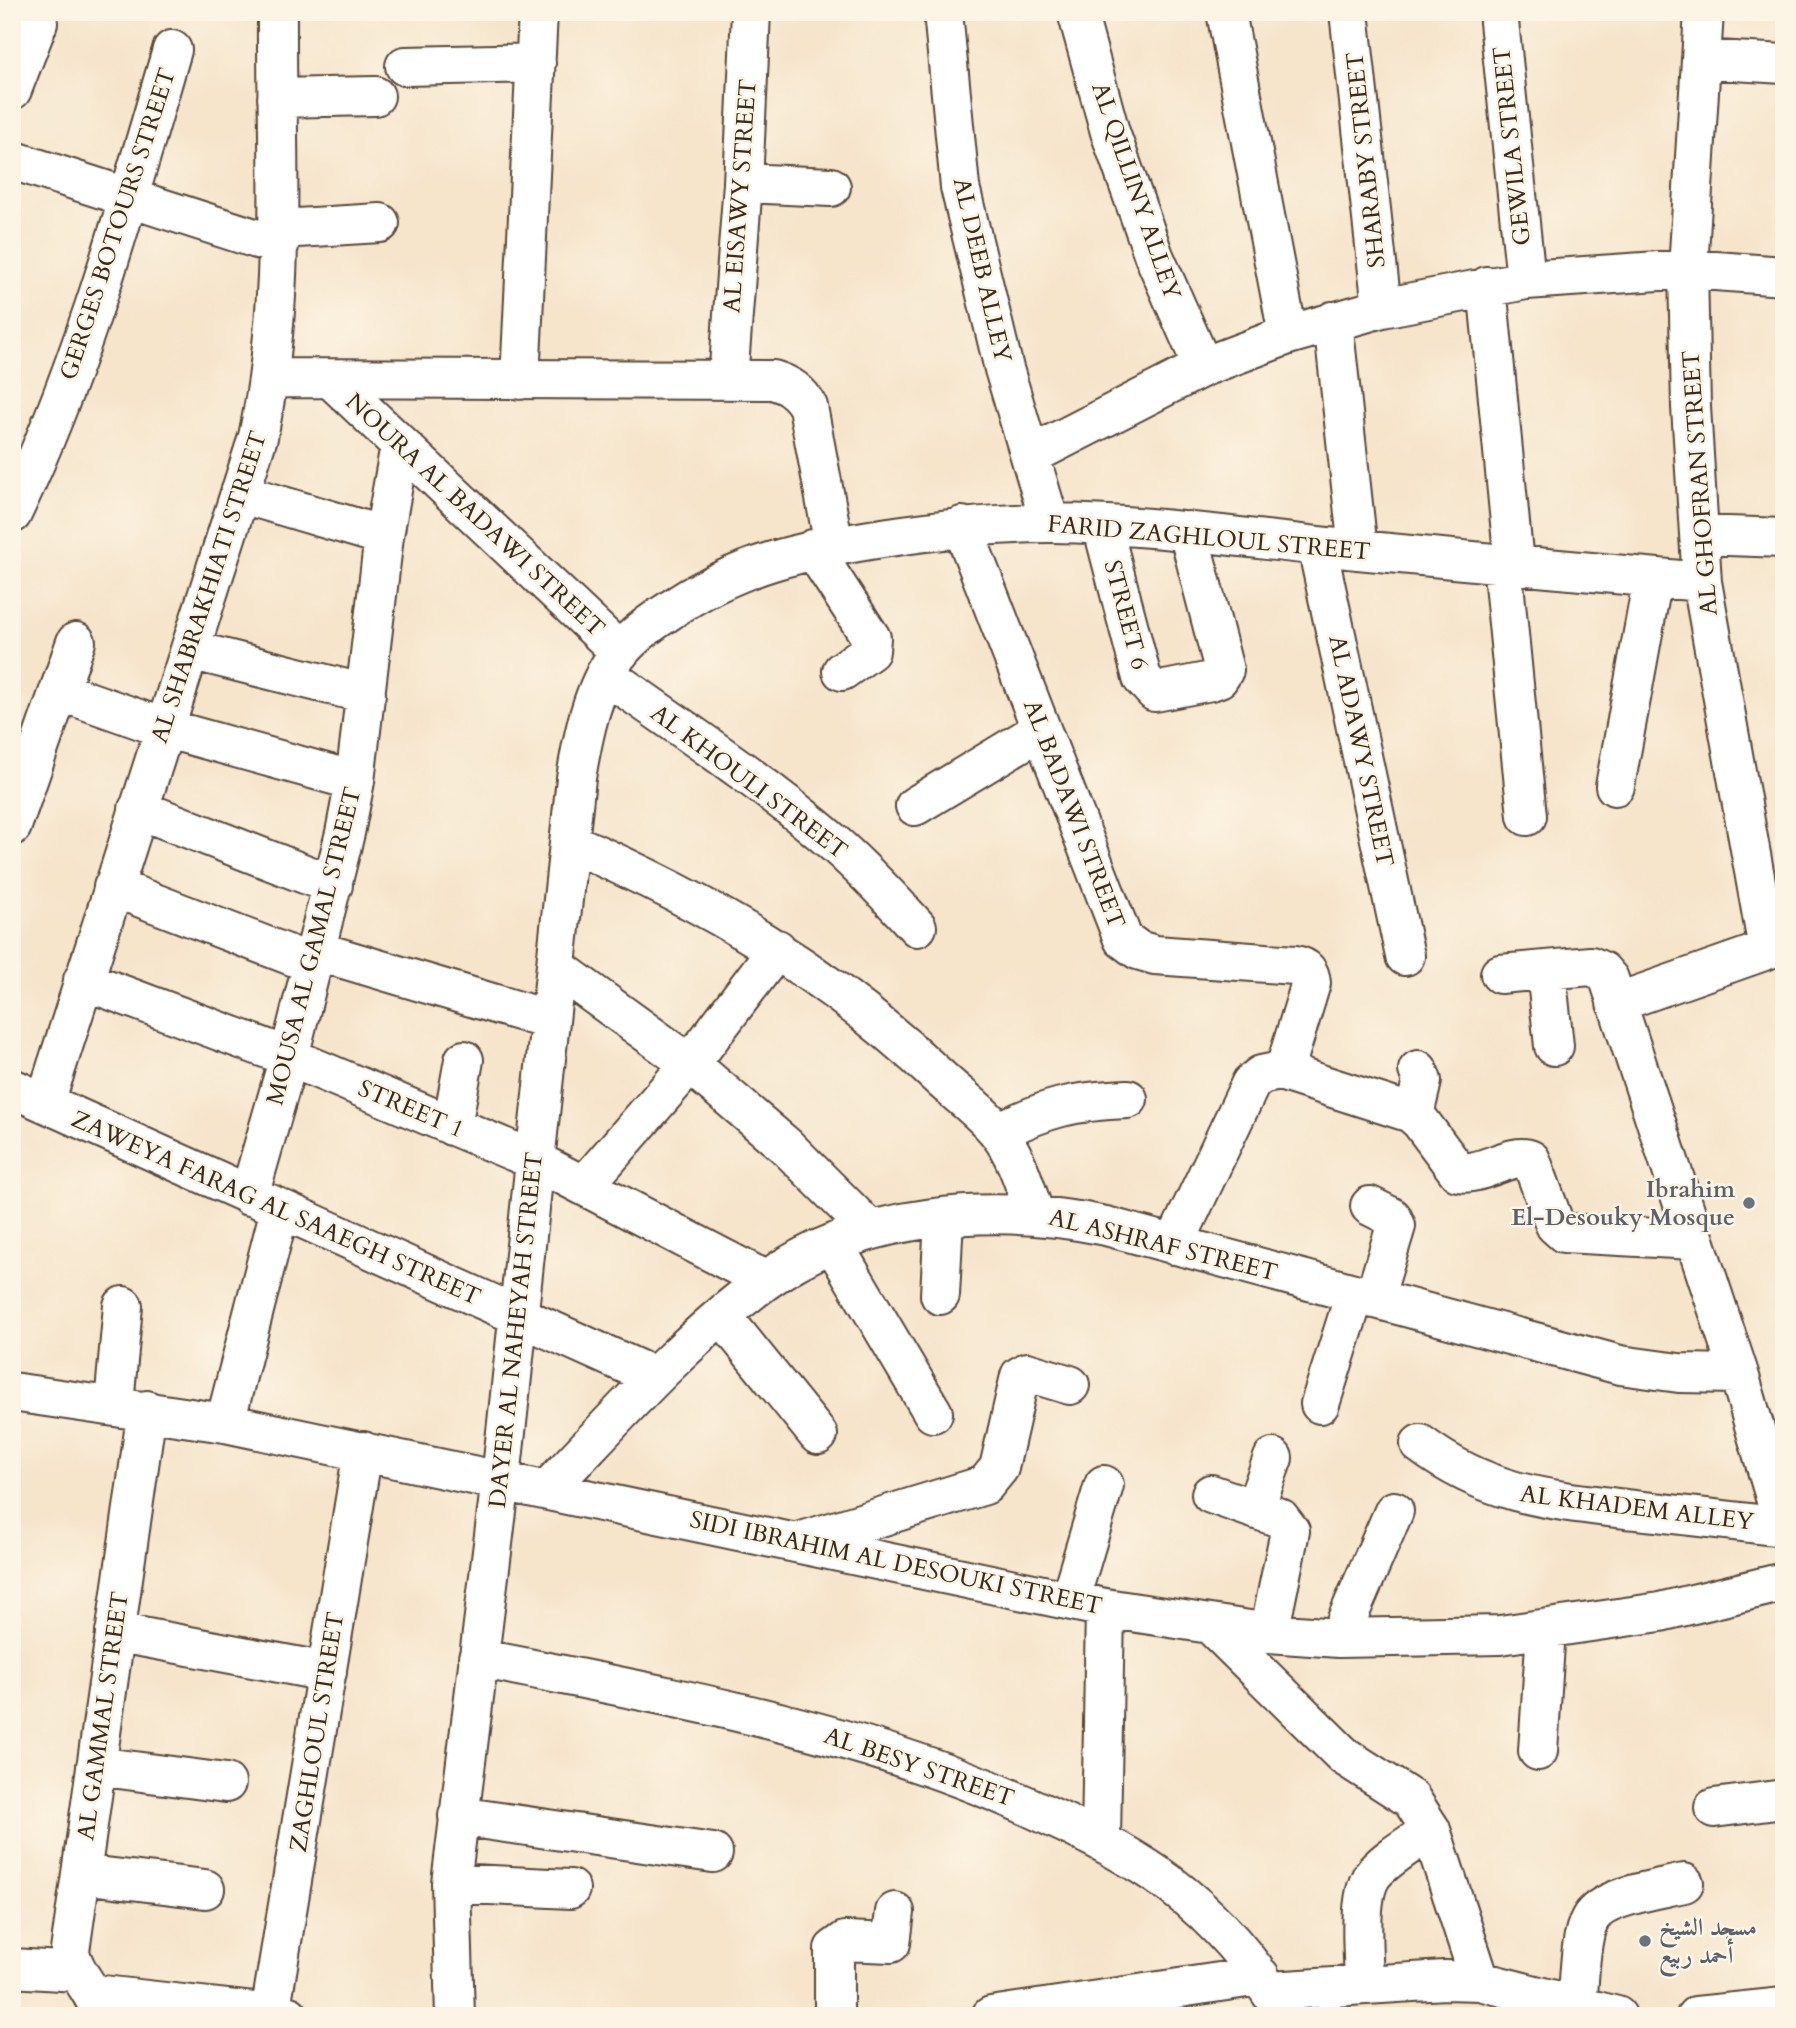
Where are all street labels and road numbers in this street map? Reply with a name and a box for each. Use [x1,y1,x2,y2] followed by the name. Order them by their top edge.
[1485,45,1539,247] street label: GEWILA STREET
[1338,50,1394,270] street label: SHARABY STREET
[52,64,184,384] street label: GERGES BOTOURS STREET
[715,78,765,314] street label: AL EISAWY STREET
[1083,78,1189,304] street label: AL QILLINY ALLEY
[945,174,1019,366] street label: AL DEEB ALLEY
[1674,349,1726,617] street label: AL GHOFRAN STREET
[338,386,612,644] street label: NOURA AL BADAWI STREET
[143,427,275,747] street label: AL SHABRAKHIATI STREET
[1046,507,1372,569] street label: FARID ZAGHLOUL STREET
[1096,557,1156,673] street label: STREET 6
[1320,632,1402,870] street label: AL ADAWY STREET
[1015,695,1133,933] street label: AL BADAWI STREET
[644,697,854,867] street label: AL KHOULI STREET
[258,784,370,1108] street label: MOUSA AL GAMAL STREET
[353,1072,469,1146] street label: STREET 1
[66,1102,486,1314] street label: ZAWEYA FARAG AL SAAEGH STREET
[481,1150,551,1510] street label: DAYER AL NAHEYAH STREET
[1045,1201,1281,1289] street label: AL ASHRAF STREET
[1518,1477,1756,1539] street label: AL KHADEM ALLEY
[687,1503,1105,1623] street label: SIDI IBRAHIM AL DESOUKI STREET
[69,1590,137,1842] street label: AL GAMMAL STREET
[282,1610,352,1854] street label: ZAGHLOUL STREET
[820,1719,1018,1815] street label: AL BESY STREET

